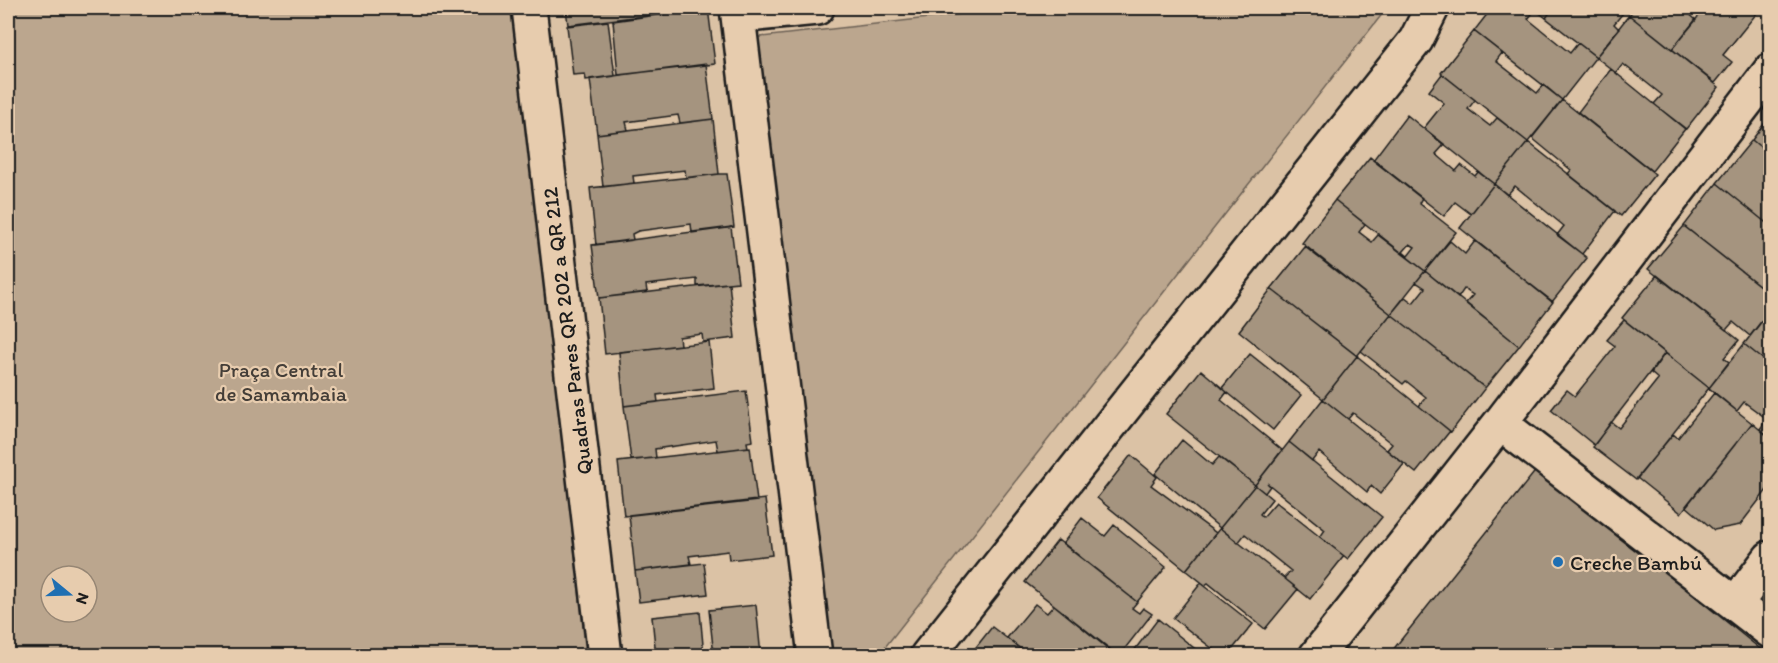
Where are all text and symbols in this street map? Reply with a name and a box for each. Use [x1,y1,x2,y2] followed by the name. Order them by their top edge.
[537,186,597,476] street label: Quadras Pares QR 202 a QR 212
[215,357,347,406] park label: Praça Central de Samambaia
[1570,550,1702,575] place label: Creche Bambú
[1551,555,1565,569] marker: Creche Bambú
[39,564,99,624] north arrow
[72,591,93,607] text: N

